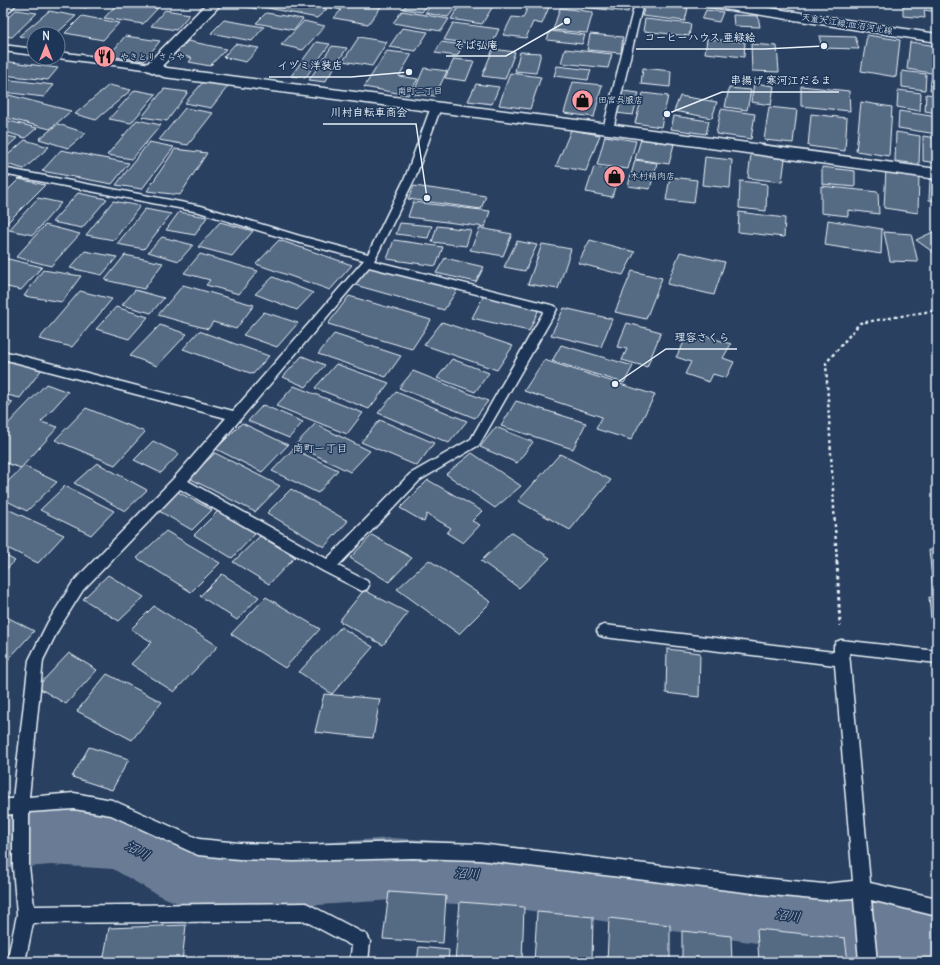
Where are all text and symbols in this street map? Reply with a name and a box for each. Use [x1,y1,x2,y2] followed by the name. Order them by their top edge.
[801,11,893,36] street label: 天童大江線;皿沼河北線
[26,26,66,66] north arrow
[636,26,765,49] callout: コーヒーハウス 亜緑絵
[42,29,50,43] text: N
[644,30,756,44] text: コーヒーハウス 亜緑絵
[446,33,506,56] callout: そば弘庵
[454,38,498,52] text: そば弘庵
[92,44,118,70] restaurant icon: やきとり さらや
[120,51,185,62] place label: やきとり さらや
[269,54,351,77] callout: イヅミ洋装店
[277,58,343,72] text: イヅミ洋装店
[722,69,839,92] callout: 串揚げ 寒河江だるま
[730,73,832,87] text: 串揚げ 寒河江だるま
[397,85,443,96] district label: 南町二丁目
[570,87,596,113] shop icon: 田宮呉服店
[598,94,643,105] place label: 田宮呉服店
[323,101,416,124] callout: 川村自転車商会
[331,105,408,119] text: 川村自転車商会
[602,163,628,189] shop icon: 木村精肉店
[630,170,675,181] place label: 木村精肉店
[666,326,737,349] callout: 理容さくら
[675,330,730,344] text: 理容さくら
[293,441,348,455] district label: 南町一丁目
[122,837,153,864] water label: 沼川
[454,864,480,883] water label: 沼川
[774,905,802,926] water label: 沼川

